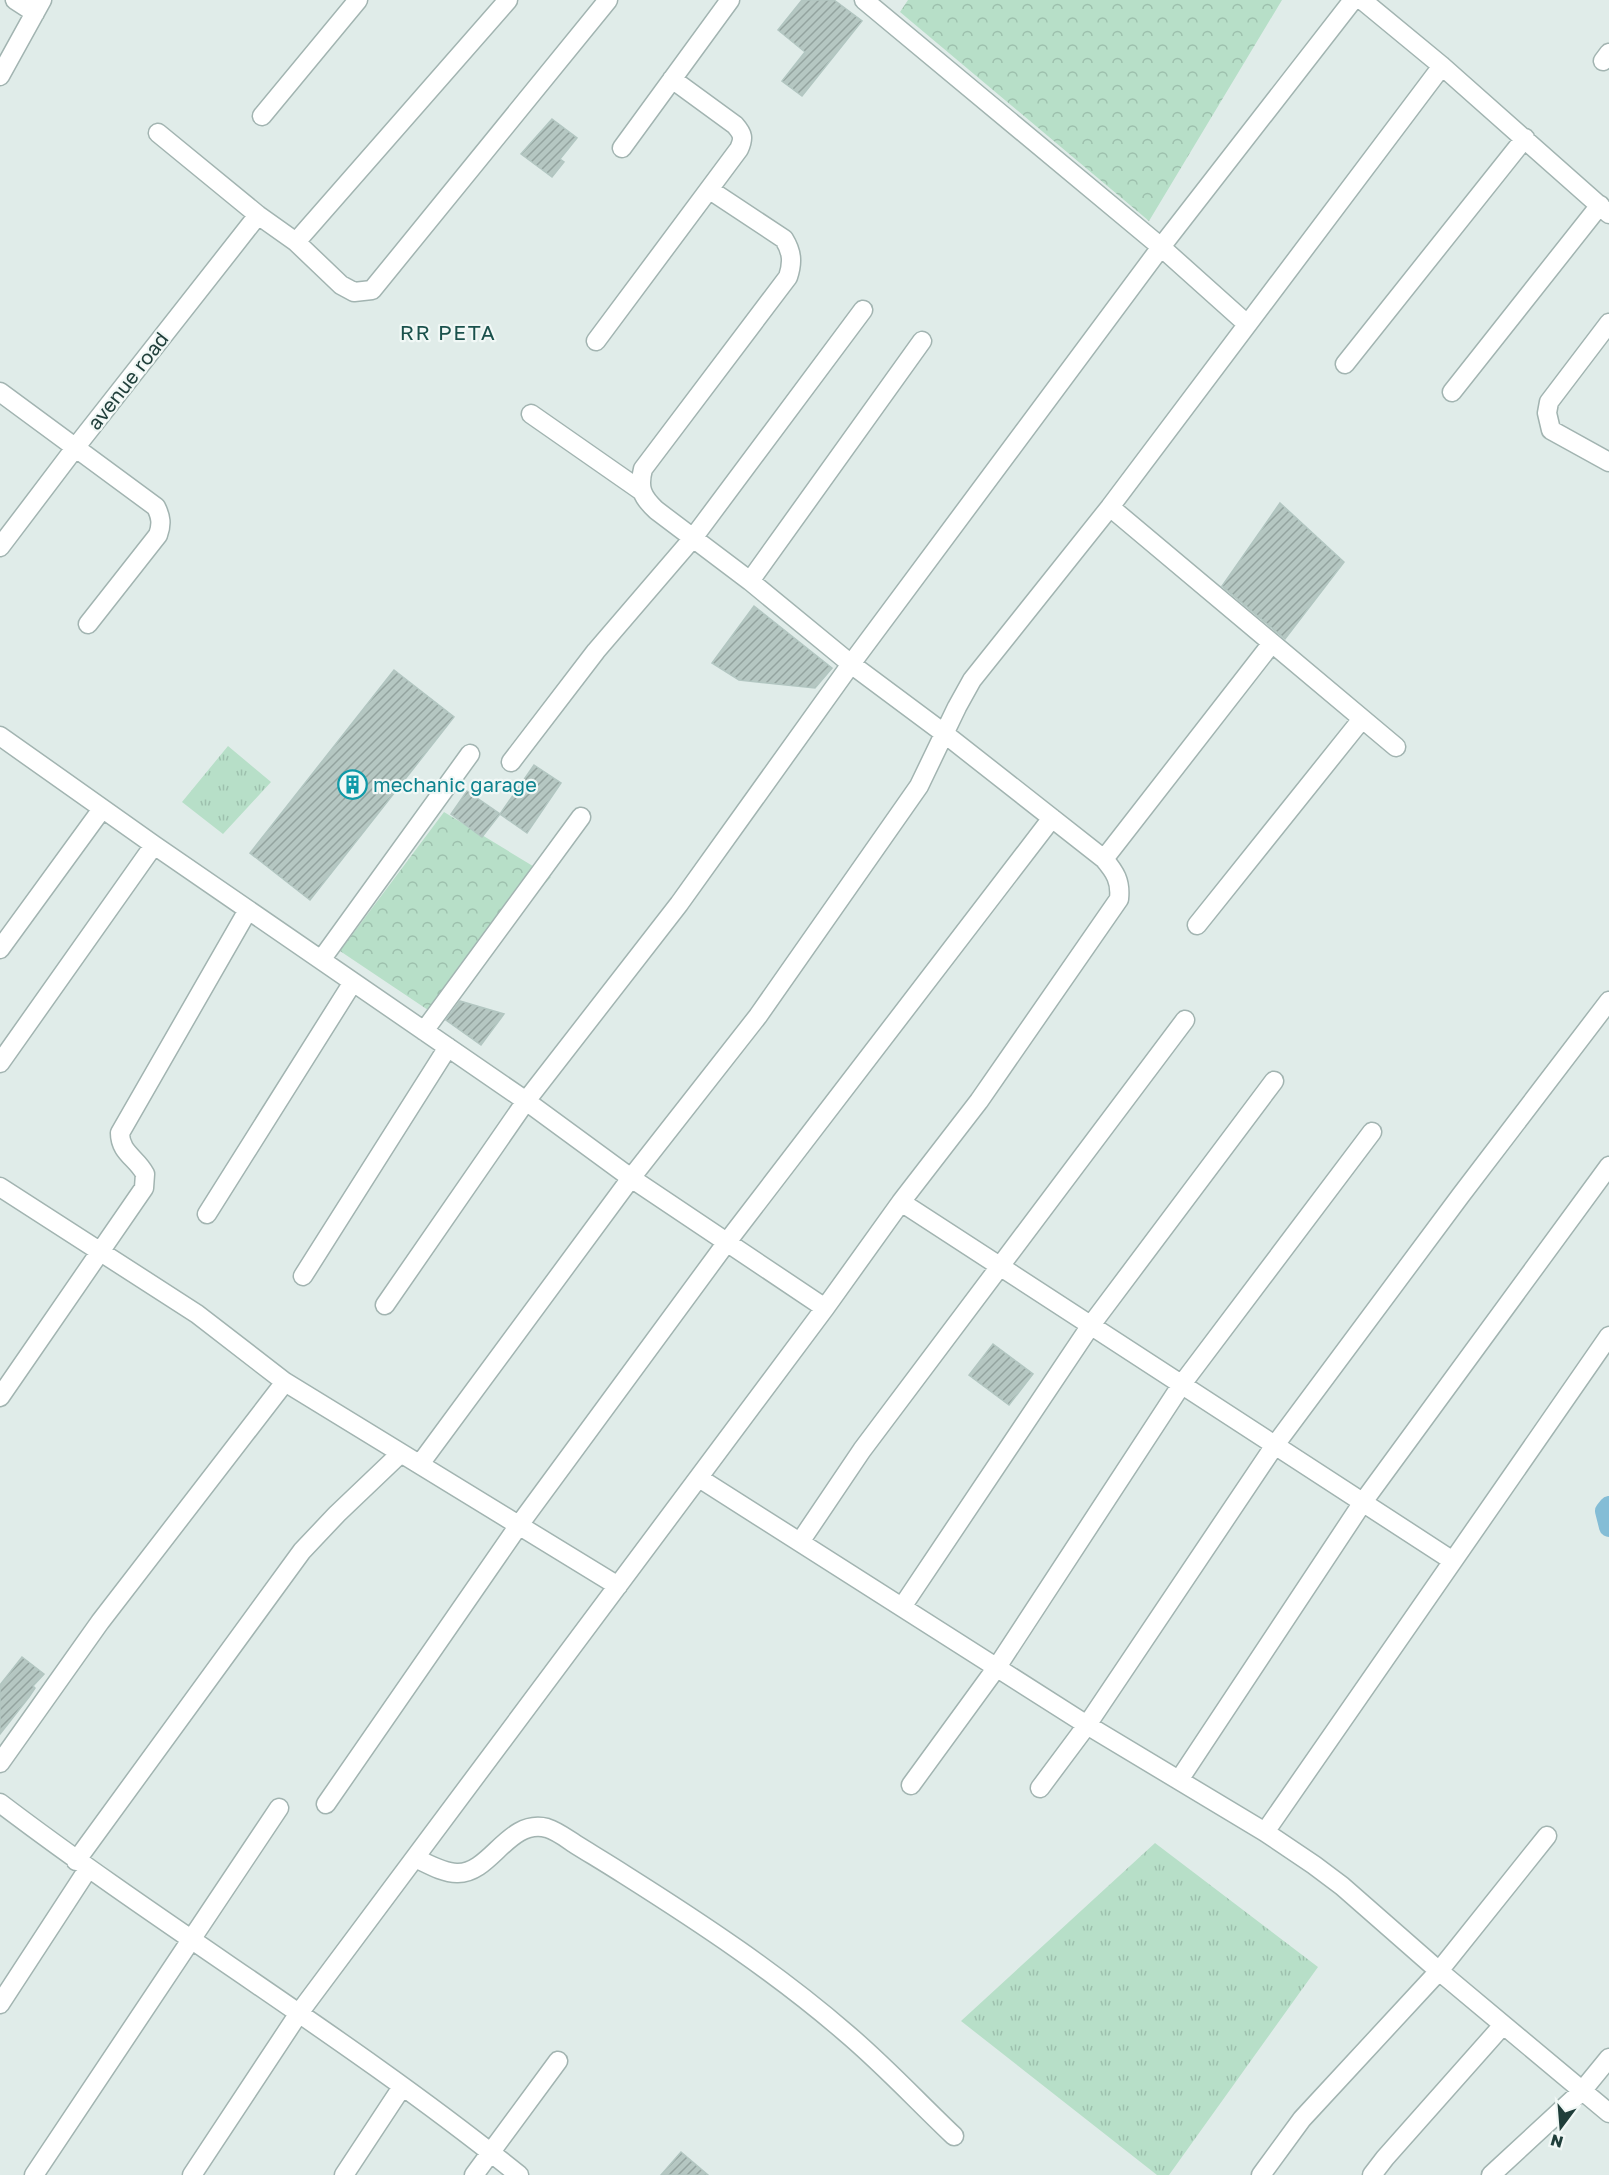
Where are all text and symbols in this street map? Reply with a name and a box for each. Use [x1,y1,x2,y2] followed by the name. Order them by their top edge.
[400,319,496,345] district label: RR PETA
[82,327,173,434] street label: avenue road
[336,769,368,801] building icon: mechanic garage
[373,772,537,796] place label: mechanic garage
[1531,2097,1591,2157] north arrow
[1548,2130,1565,2153] text: N

